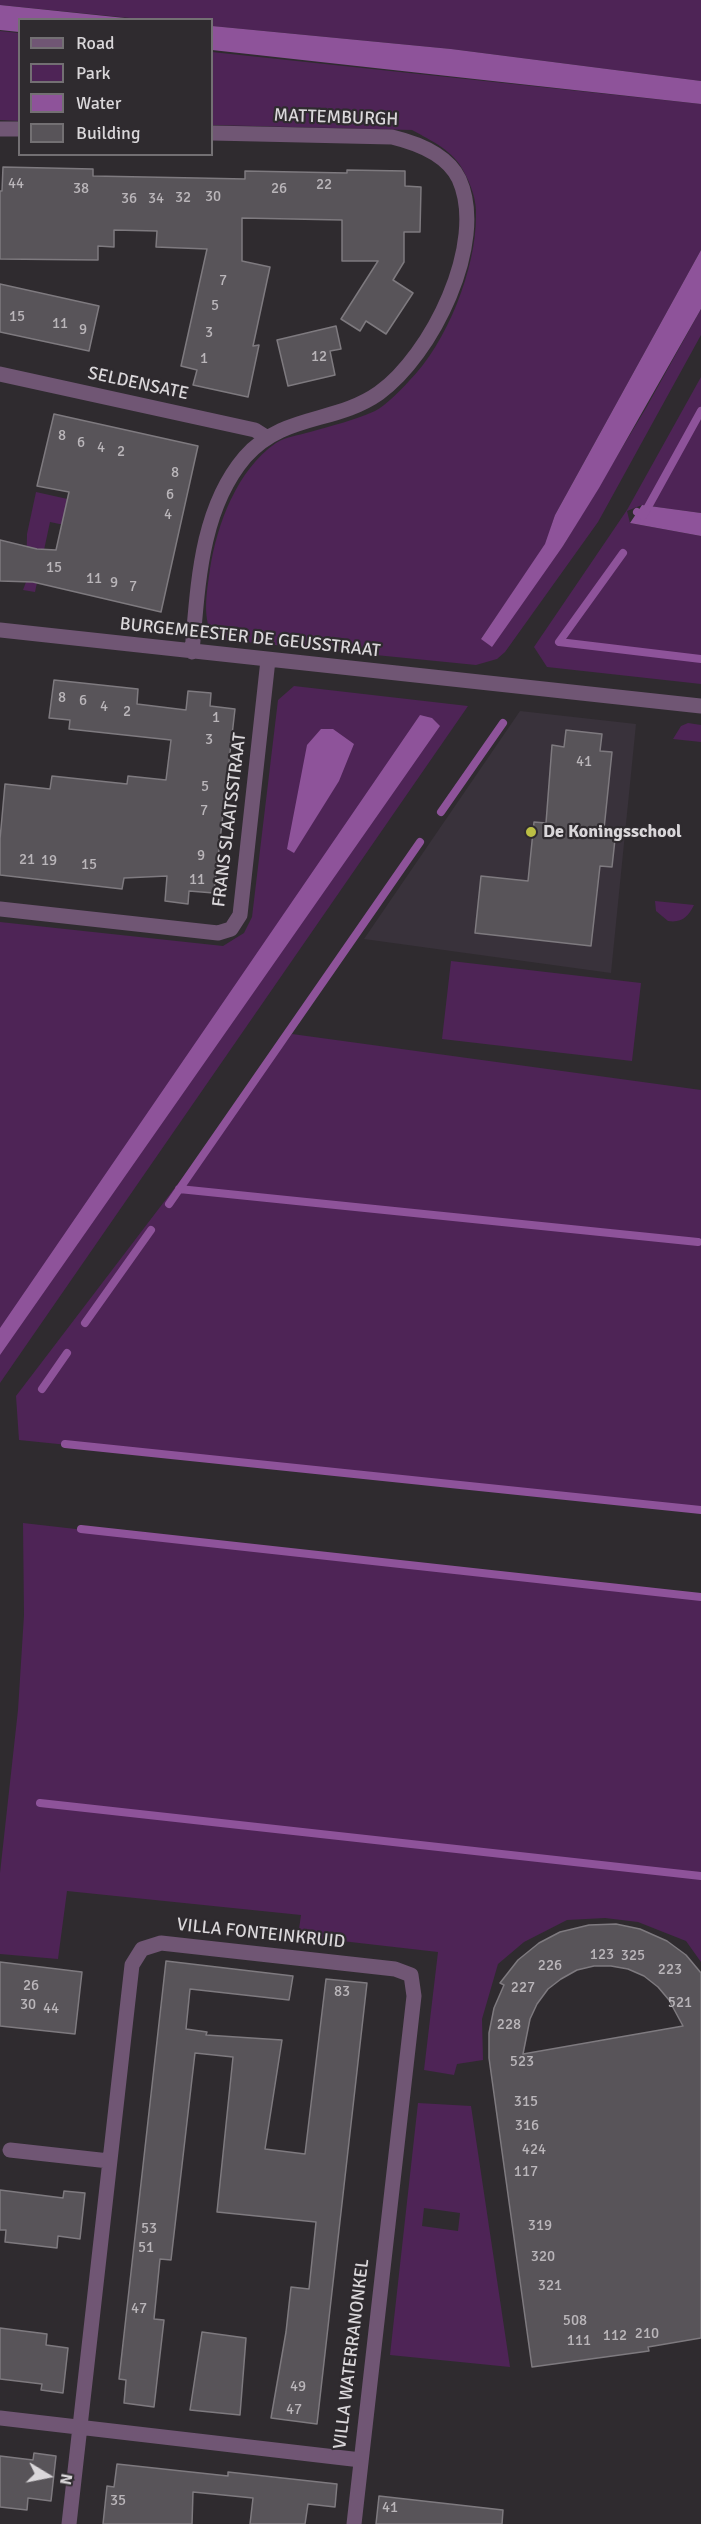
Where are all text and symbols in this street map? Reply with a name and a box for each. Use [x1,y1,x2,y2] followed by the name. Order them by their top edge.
[18,18,213,156] legend
[76,32,115,54] text: Road
[76,62,111,84] text: Park
[76,92,121,114] text: Water
[273,105,399,131] street label: MATTEMBURGH
[76,122,140,144] text: Building
[8,175,24,193] house number: 44
[316,176,332,194] house number: 22
[73,180,89,198] house number: 38
[271,180,287,198] house number: 26
[205,188,221,206] house number: 30
[175,189,191,207] house number: 32
[121,190,137,208] house number: 36
[148,190,164,208] house number: 34
[219,272,227,290] house number: 7
[211,297,219,315] house number: 5
[9,308,25,326] house number: 15
[52,315,68,333] house number: 11
[79,321,87,339] house number: 9
[205,324,213,342] house number: 3
[311,348,327,366] house number: 12
[200,350,208,368] house number: 1
[86,363,190,405] street label: SELDENSATE
[58,427,66,445] house number: 8
[77,434,85,452] house number: 6
[97,439,105,457] house number: 4
[117,443,125,461] house number: 2
[171,464,179,482] house number: 8
[166,486,174,504] house number: 6
[164,506,172,524] house number: 4
[46,559,62,577] house number: 15
[86,570,102,588] house number: 11
[110,574,118,592] house number: 9
[129,578,137,596] house number: 7
[119,614,381,662] street label: BURGEMEESTER DE GEUSSTRAAT
[58,689,66,707] house number: 8
[79,692,87,710] house number: 6
[100,698,108,716] house number: 4
[123,703,131,721] house number: 2
[212,709,220,727] house number: 1
[205,731,213,749] house number: 3
[209,732,251,908] street label: FRANS SLAATSSTRAAT
[576,753,592,771] house number: 41
[201,778,209,796] house number: 5
[200,802,208,820] house number: 7
[543,821,682,843] place label: De Koningsschool
[524,825,538,839] marker: De Koningsschool
[197,847,205,865] house number: 9
[19,851,35,869] house number: 21
[41,852,57,870] house number: 19
[81,856,97,874] house number: 15
[189,871,205,889] house number: 11
[176,1914,346,1954] street label: VILLA FONTEINKRUID
[590,1946,614,1964] house number: 123
[621,1947,645,1965] house number: 325
[538,1957,562,1975] house number: 226
[658,1961,682,1979] house number: 223
[23,1977,39,1995] house number: 26
[511,1979,535,1997] house number: 227
[334,1983,350,2001] house number: 83
[668,1994,692,2012] house number: 521
[20,1996,36,2014] house number: 30
[43,2000,59,2018] house number: 44
[497,2016,521,2034] house number: 228
[510,2053,534,2071] house number: 523
[514,2093,538,2111] house number: 315
[515,2117,539,2135] house number: 316
[522,2141,546,2159] house number: 424
[514,2163,538,2181] house number: 117
[528,2217,552,2235] house number: 319
[141,2220,157,2238] house number: 53
[138,2239,154,2257] house number: 51
[531,2248,555,2266] house number: 320
[330,2257,374,2451] street label: VILLA WATERRANONKEL
[538,2277,562,2295] house number: 321
[131,2300,147,2318] house number: 47
[563,2312,587,2330] house number: 508
[635,2325,659,2343] house number: 210
[603,2327,627,2345] house number: 112
[567,2332,591,2350] house number: 111
[290,2378,306,2396] house number: 49
[286,2401,302,2419] house number: 47
[18,2446,78,2506] north arrow
[55,2472,77,2486] text: N
[110,2492,126,2510] house number: 35
[382,2499,398,2517] house number: 41

